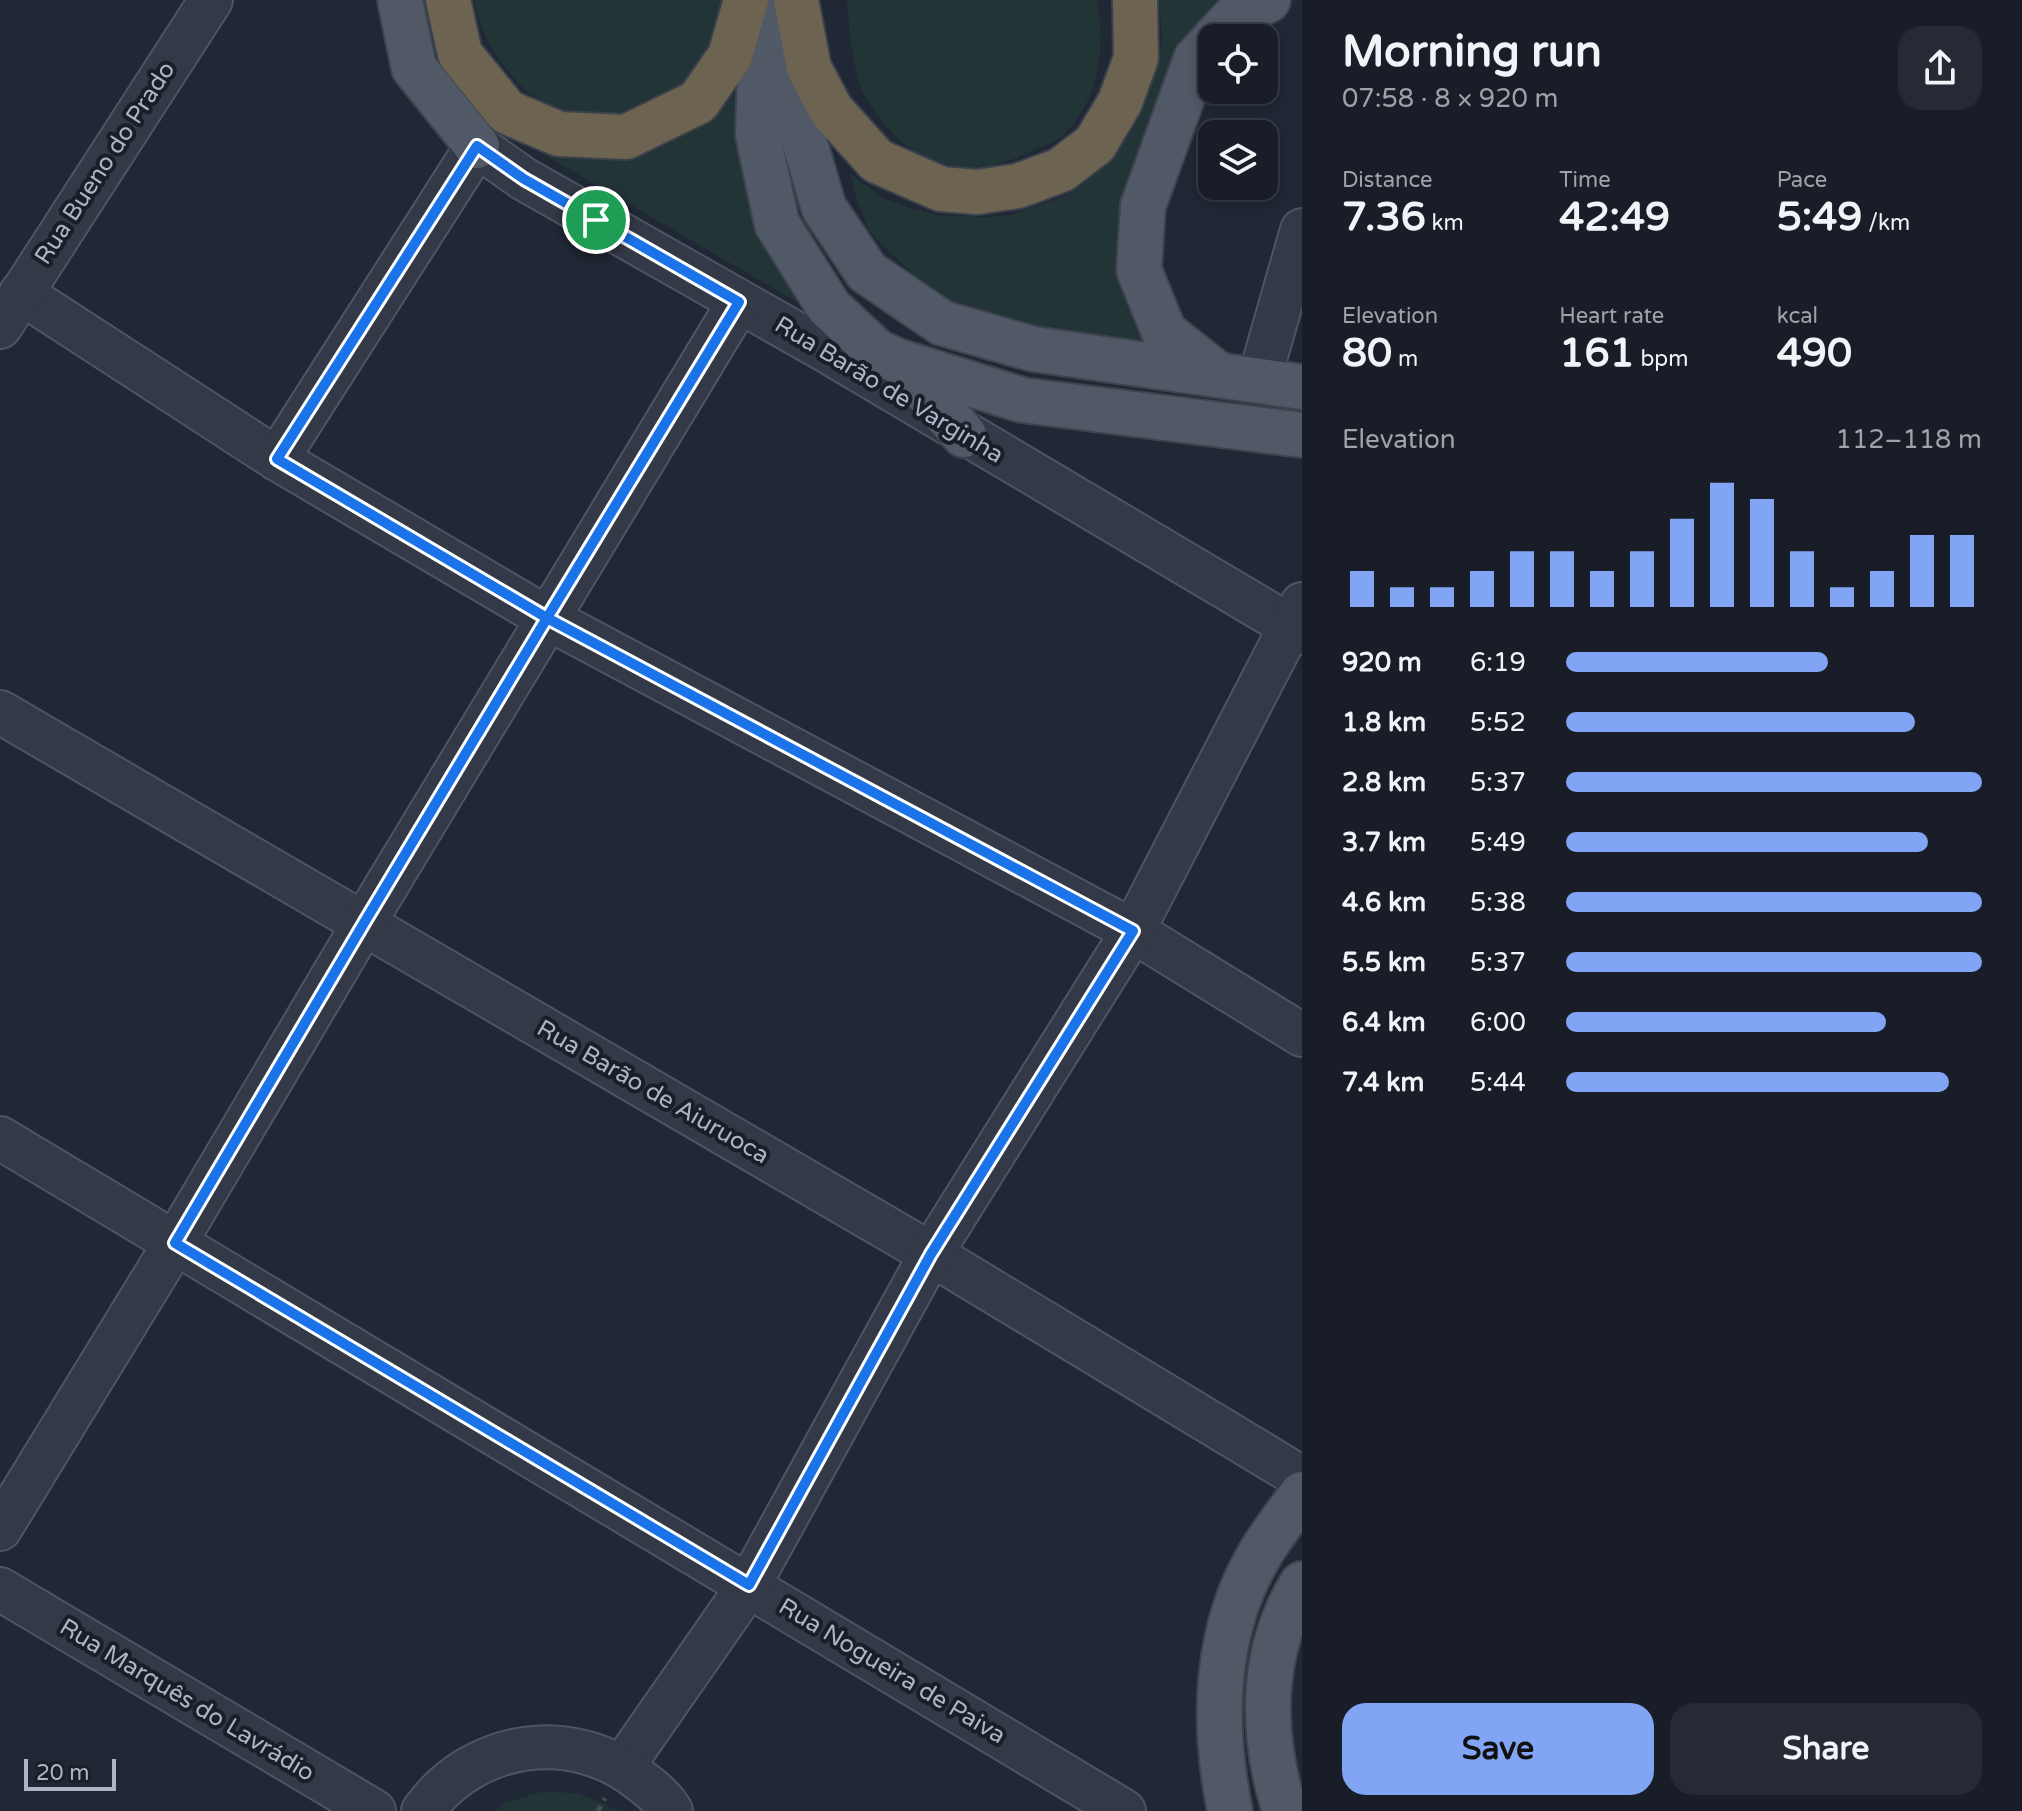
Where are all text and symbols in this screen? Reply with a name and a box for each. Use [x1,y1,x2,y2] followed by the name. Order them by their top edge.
[1198,24,1278,200] map controls
[1198,24,1278,104] button: locate
[1342,26,1602,79] text: Morning run
[1898,26,1982,110] button: share
[29,56,181,270] street label: Rua Bueno do Prado
[1342,83,1558,114] text: 07:58 · 8 × 920 m
[1198,120,1278,200] button: layers
[1342,167,1433,193] text: Distance
[1559,167,1611,193] text: Time
[1777,167,1827,193] text: Pace
[562,186,630,254] pin
[1342,193,1426,241] text: 7.36
[1559,193,1670,241] text: 42:49
[1777,193,1862,241] text: 5:49
[574,198,618,242] icon: arrive
[1426,210,1464,236] text: km
[1862,210,1910,236] text: /km
[1342,303,1438,329] text: Elevation
[1559,303,1664,329] text: Heart rate
[1777,303,1818,329] text: kcal
[769,310,1009,470] street label: Rua Barão de Varginha
[1342,329,1392,377] text: 80
[1559,329,1635,377] text: 161
[1777,329,1852,377] text: 490
[1392,346,1418,372] text: m
[1635,346,1688,372] text: bpm
[1342,424,1456,455] text: Elevation
[1836,424,1982,455] text: 112–118 m
[1342,647,1422,678] text: 920 m
[1470,647,1526,678] text: 6:19
[1342,707,1426,738] text: 1.8 km
[1470,707,1526,738] text: 5:52
[1342,767,1426,798] text: 2.8 km
[1470,767,1526,798] text: 5:37
[1342,827,1426,858] text: 3.7 km
[1470,827,1526,858] text: 5:49
[1342,887,1426,918] text: 4.6 km
[1470,887,1526,918] text: 5:38
[1342,947,1426,978] text: 5.5 km
[1470,947,1526,978] text: 5:37
[1342,1007,1426,1038] text: 6.4 km
[1470,1007,1526,1038] text: 6:00
[532,1014,774,1170] street label: Rua Barão de Aiuruoca
[1342,1067,1424,1098] text: 7.4 km
[1470,1067,1526,1098] text: 5:44
[773,1592,1011,1750] street label: Rua Nogueira de Paiva
[54,1612,320,1788] street label: Rua Marquês do Lavrádio
[1342,1703,1654,1795] button: Save
[1670,1703,1982,1795] button: Share
[24,1755,116,1791] scale bar
[36,1760,90,1786] text: 20 m

